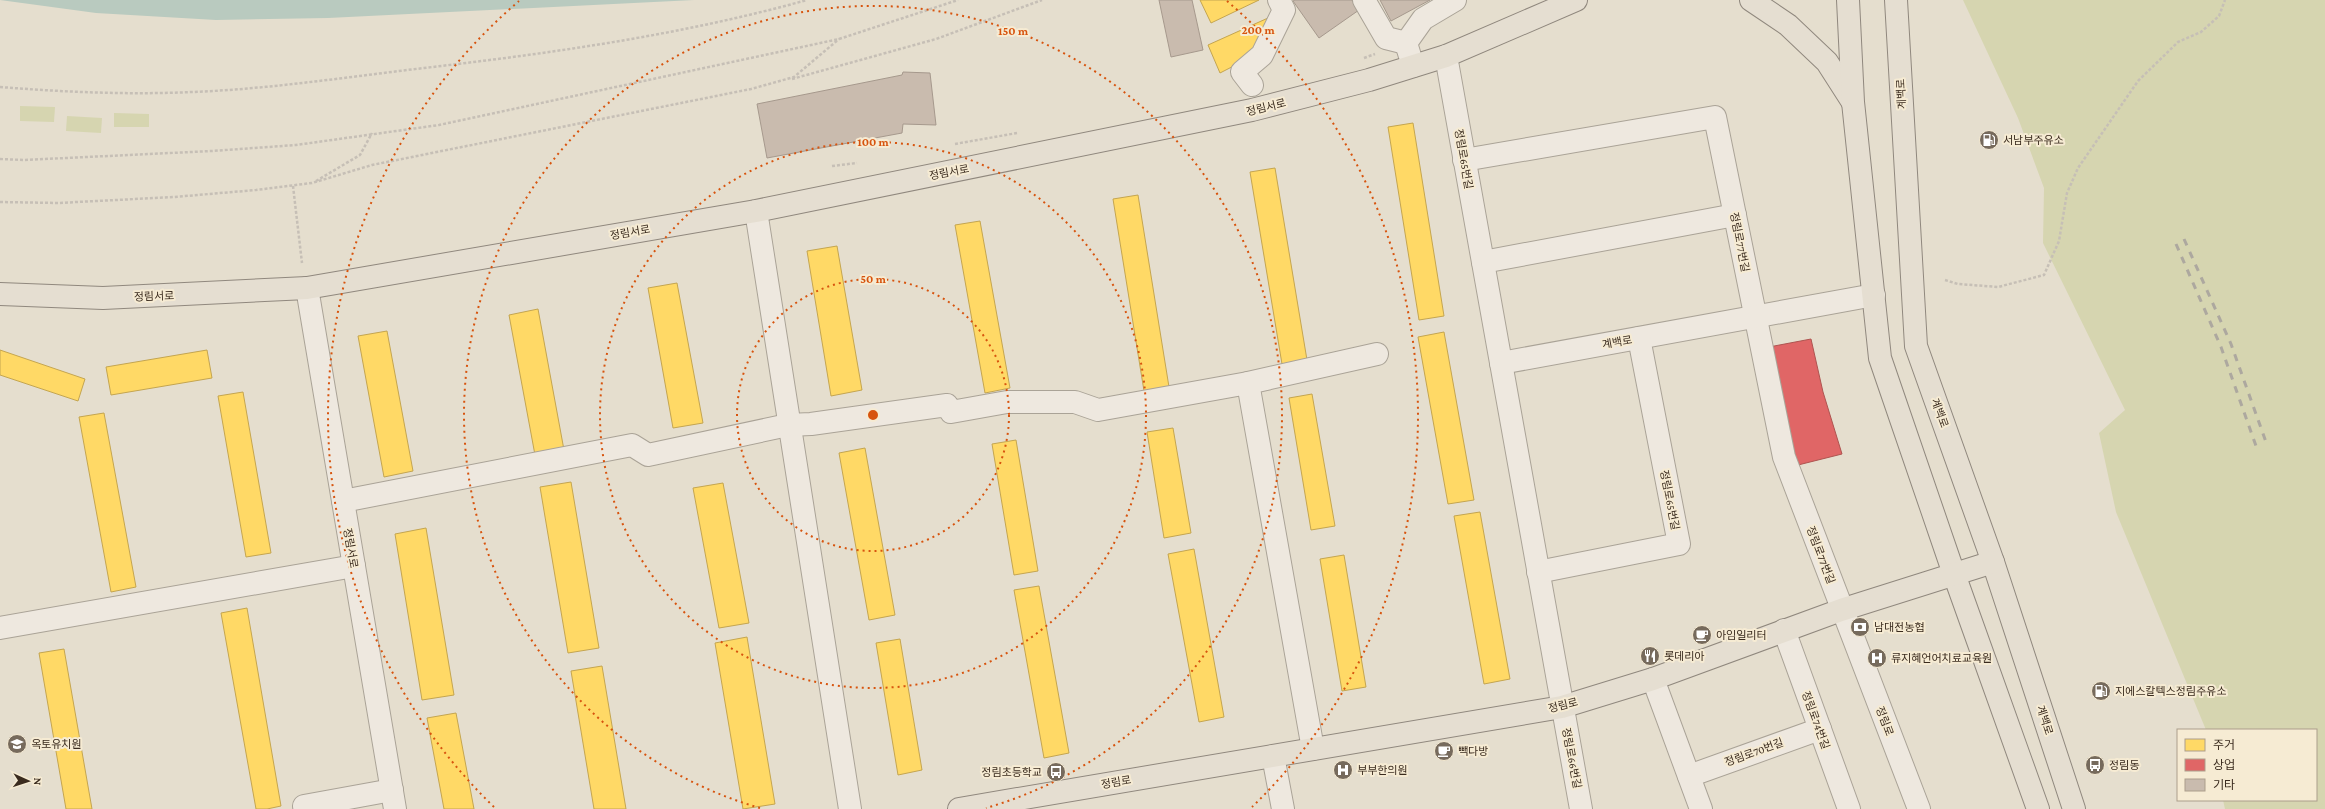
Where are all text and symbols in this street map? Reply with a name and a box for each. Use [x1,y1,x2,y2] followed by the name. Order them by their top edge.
[1241,23,1275,37] text: 200 m
[998,24,1029,38] text: 150 m
[1894,79,1908,109] street label: 계백로
[1245,96,1287,118] street label: 정림서로
[1453,128,1475,190] street label: 정림로65번길
[1978,129,2000,151] fuel station icon: 서남부주유소
[2003,134,2064,146] place label: 서남부주유소
[857,135,890,149] text: 100 m
[928,162,970,182] street label: 정림서로
[1728,211,1752,273] street label: 정림로77번길
[609,223,651,241] street label: 정림서로
[860,272,887,286] text: 50 m
[134,289,174,303] street label: 정림서로
[1601,333,1633,351] street label: 계백로
[1929,397,1951,429] street label: 계백로
[866,408,880,422] centre of rings
[1658,469,1682,531] street label: 정림로65번길
[1805,524,1837,586] street label: 정림로77번길
[342,527,360,569] street label: 정림서로
[1849,616,1871,638] bank icon: 남대전농협
[1874,621,1925,633] place label: 남대전농협
[1691,624,1713,646] cafe icon: 아임일리터
[1716,629,1767,641] place label: 아임일리터
[1639,645,1661,667] restaurant icon: 롯데리아
[1866,647,1888,669] hospital icon: 류지혜언어치료교육원
[1664,650,1704,662] place label: 롯데리아
[1891,652,1992,664] place label: 류지혜언어치료교육원
[2090,680,2112,702] fuel station icon: 지에스칼텍스정림주유소
[2115,685,2226,697] place label: 지에스칼텍스정림주유소
[1800,689,1832,751] street label: 정림로74번길
[1547,696,1579,714] street label: 정림로
[2035,704,2055,736] street label: 계백로
[1874,705,1896,737] street label: 정림로
[1560,727,1584,789] street label: 정림로66번길
[2177,729,2317,801] legend
[6,733,28,755] school or university icon: 옥토유치원
[1723,736,1785,768] street label: 정림로70번길
[31,738,82,750] place label: 옥토유치원
[2213,738,2235,752] text: 주거
[1433,740,1455,762] cafe icon: 빽다방
[1458,745,1488,757] place label: 빽다방
[2084,754,2106,776] bus stop icon: 정림동
[2213,758,2235,772] text: 상업
[1332,759,1354,781] hospital icon: 부부한의원
[2109,759,2139,771] place label: 정림동
[8,761,48,801] north arrow
[1045,761,1067,783] bus stop icon: 정림초등학교
[1357,764,1408,776] place label: 부부한의원
[981,766,1042,778] place label: 정림초등학교
[1100,773,1132,791] street label: 정림로
[32,777,44,786] text: N
[2213,778,2235,792] text: 기타

